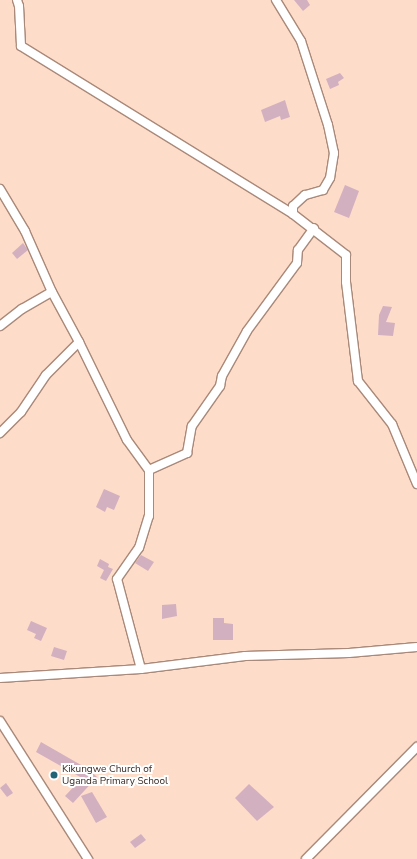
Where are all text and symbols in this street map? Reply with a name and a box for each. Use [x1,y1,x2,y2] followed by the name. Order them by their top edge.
[62,763,168,786] place label: Kikungwe Church of Uganda Primary School
[49,770,59,780] marker: Kikungwe Church of Uganda Primary School

